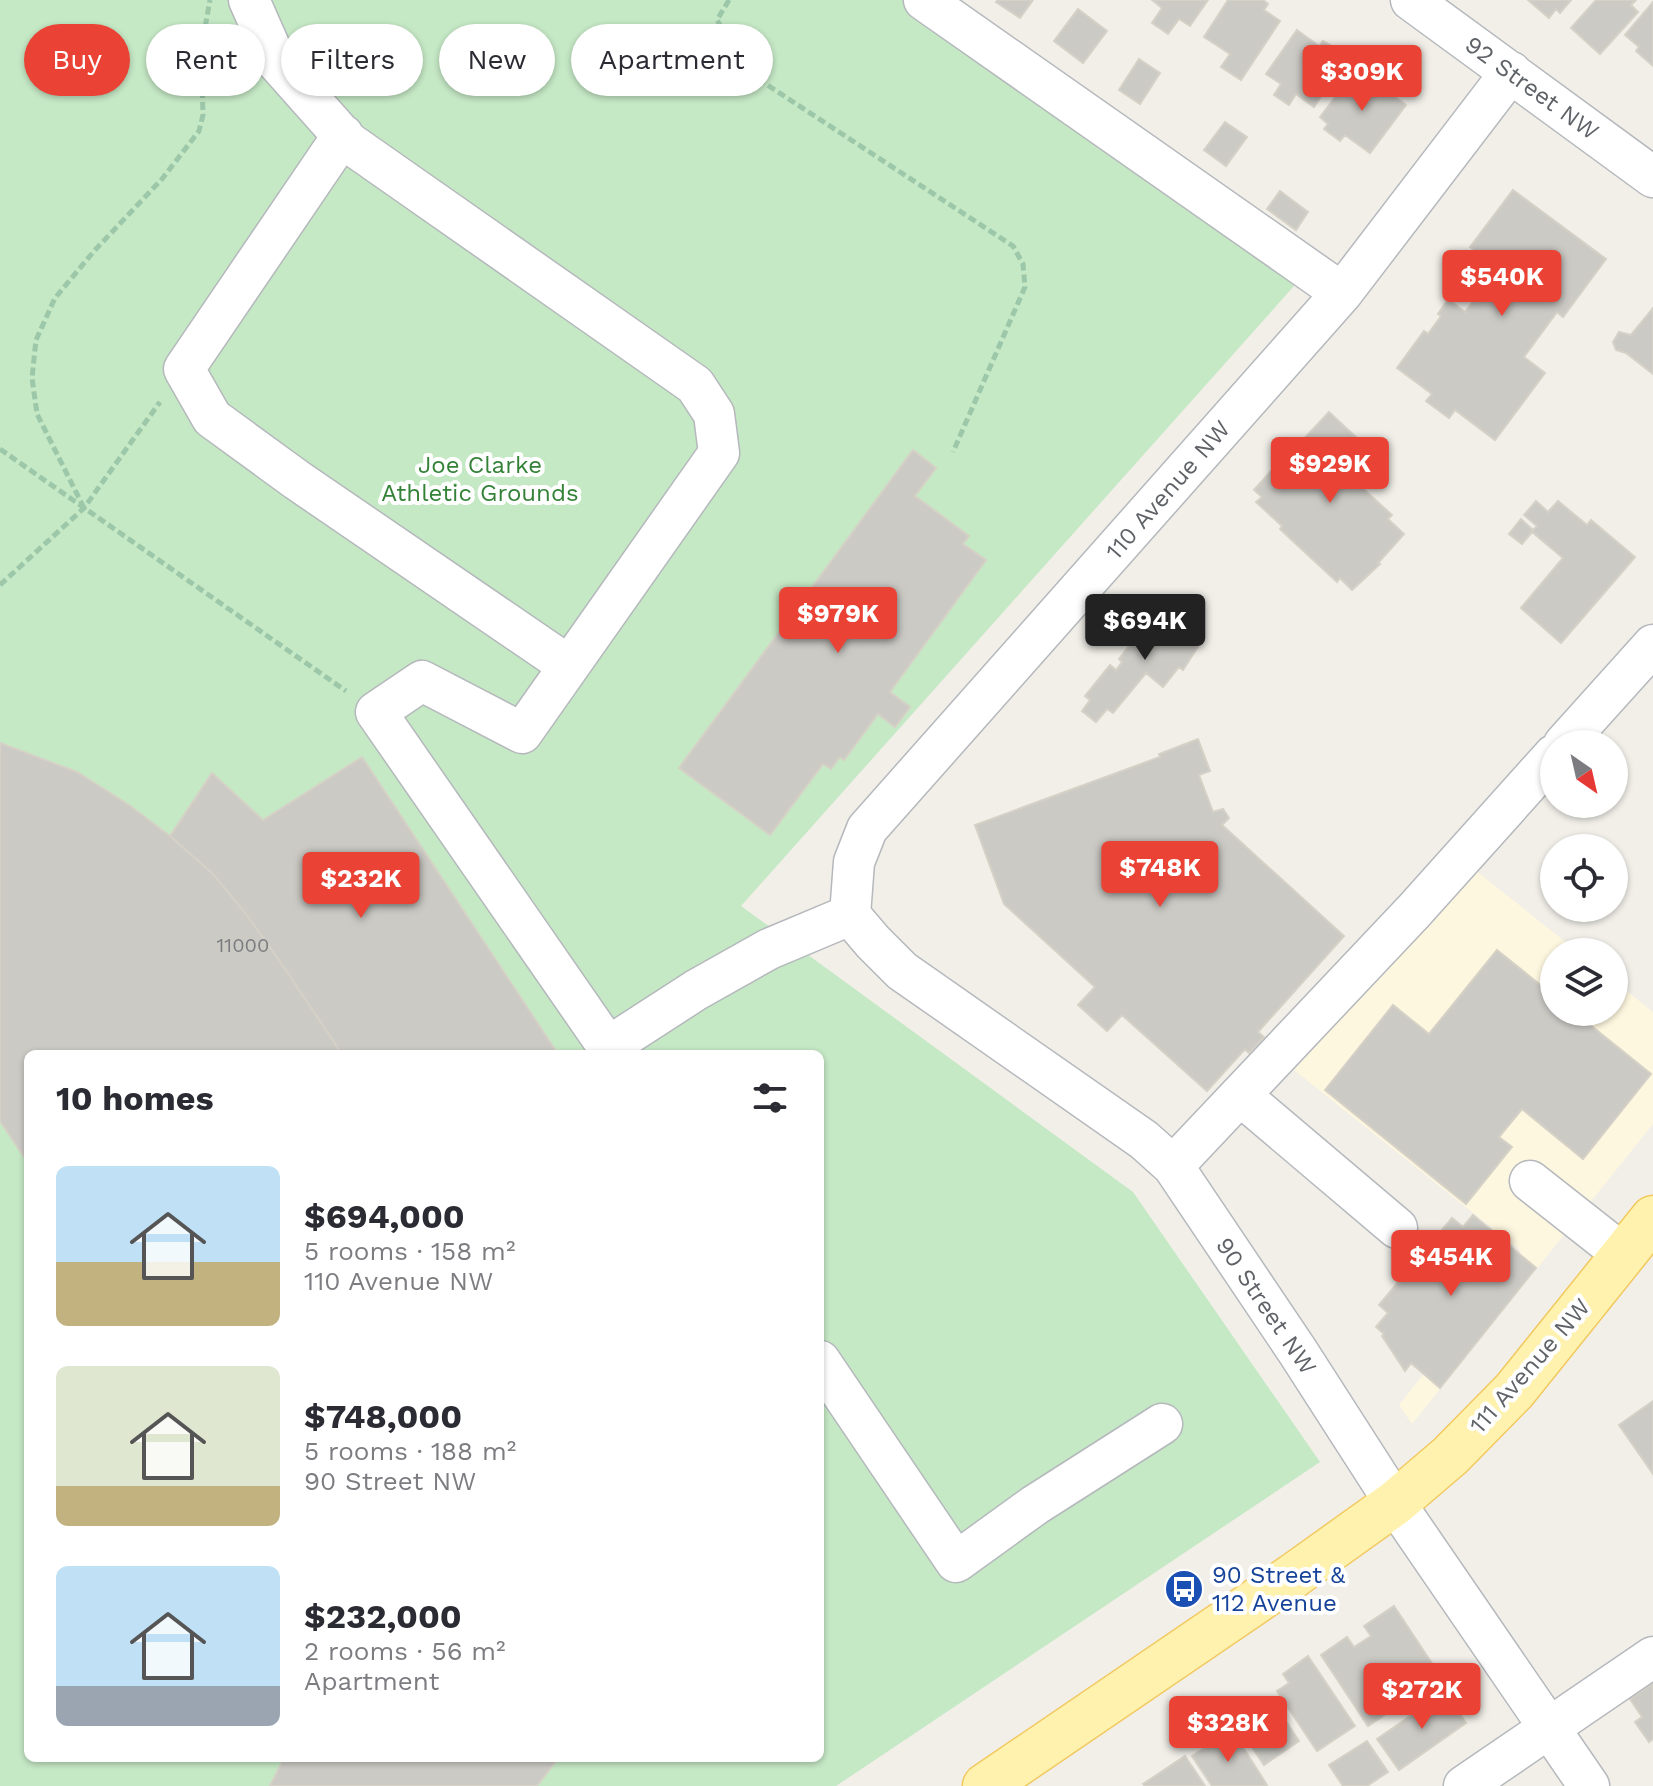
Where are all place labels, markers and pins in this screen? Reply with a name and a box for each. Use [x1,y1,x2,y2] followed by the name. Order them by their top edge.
[1306,45,1418,113] pin: $309K
[1446,250,1558,318] pin: $540K
[1274,437,1386,505] pin: $929K
[782,587,894,655] pin: $979K
[1089,594,1201,662] pin: $694K
[1104,841,1216,909] pin: $748K
[305,852,417,920] pin: $232K
[1395,1230,1507,1298] pin: $454K
[1212,1561,1346,1617] place label: 90 Street & 112 Avenue
[1163,1568,1205,1610] bus stop icon: 90 Street & 112 Avenue
[1366,1663,1478,1731] pin: $272K
[1172,1696,1284,1764] pin: $328K

